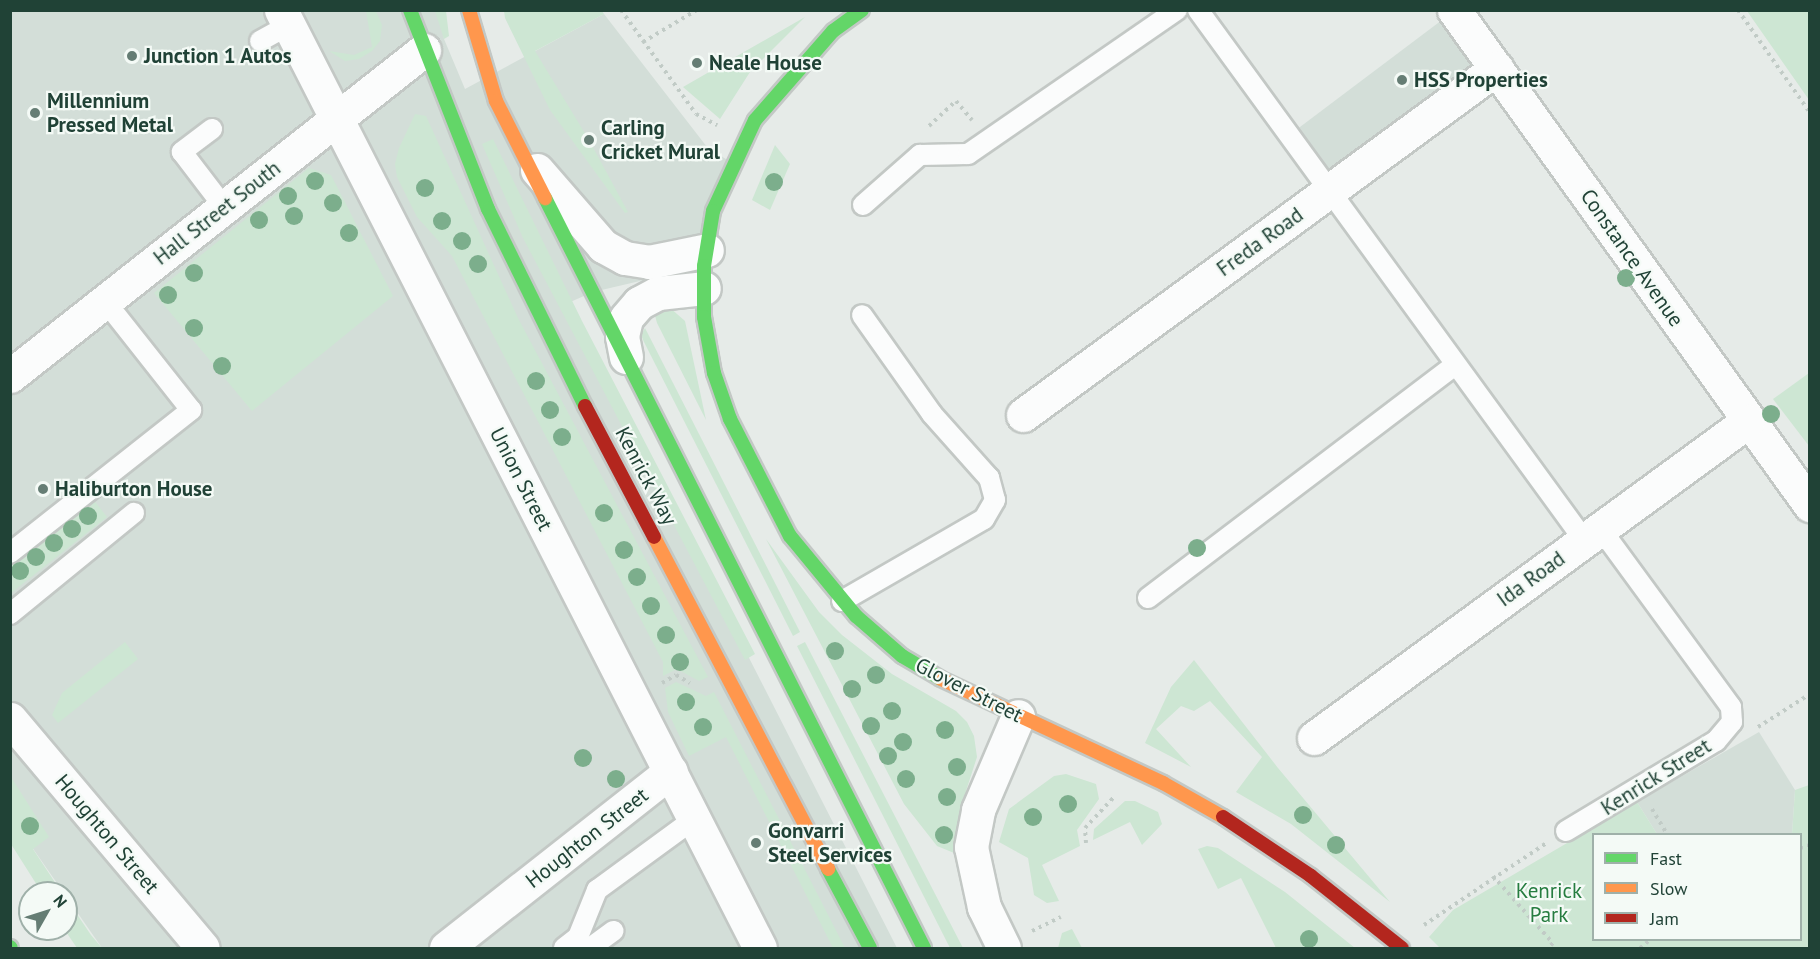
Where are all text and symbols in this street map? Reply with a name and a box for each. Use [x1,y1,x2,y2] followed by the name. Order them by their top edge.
[144,43,292,69] place label: Junction 1 Autos
[125,49,139,63] marker: Junction 1 Autos
[709,50,822,76] place label: Neale House
[690,56,704,70] marker: Neale House
[1414,67,1548,93] place label: HSS Properties
[1395,73,1409,87] marker: HSS Properties
[47,88,173,138] place label: Millennium Pressed Metal
[28,106,42,120] marker: Millennium Pressed Metal
[601,115,720,165] place label: Carling Cricket Mural
[582,133,596,147] marker: Carling Cricket Mural
[149,156,285,270] street label: Hall Street South
[1575,184,1689,332] street label: Constance Avenue
[1212,202,1308,282] street label: Freda Road
[609,422,683,530] street label: Kenrick Way
[484,423,558,535] street label: Union Street
[55,476,212,502] place label: Haliburton House
[36,482,50,496] marker: Haliburton House
[1492,546,1570,612] street label: Ida Road
[911,652,1027,728] street label: Glover Street
[1596,733,1716,821] street label: Kenrick Street
[50,769,164,899] street label: Houghton Street
[521,782,653,894] street label: Houghton Street
[768,818,892,868] place label: Gonvarri Steel Services
[1592,833,1802,941] legend
[749,836,763,850] marker: Gonvarri Steel Services
[1650,847,1682,870] text: Fast
[1650,877,1688,900] text: Slow
[1516,878,1582,928] park label: Kenrick Park
[18,881,78,941] north arrow
[49,891,72,911] text: N
[1650,907,1679,930] text: Jam

